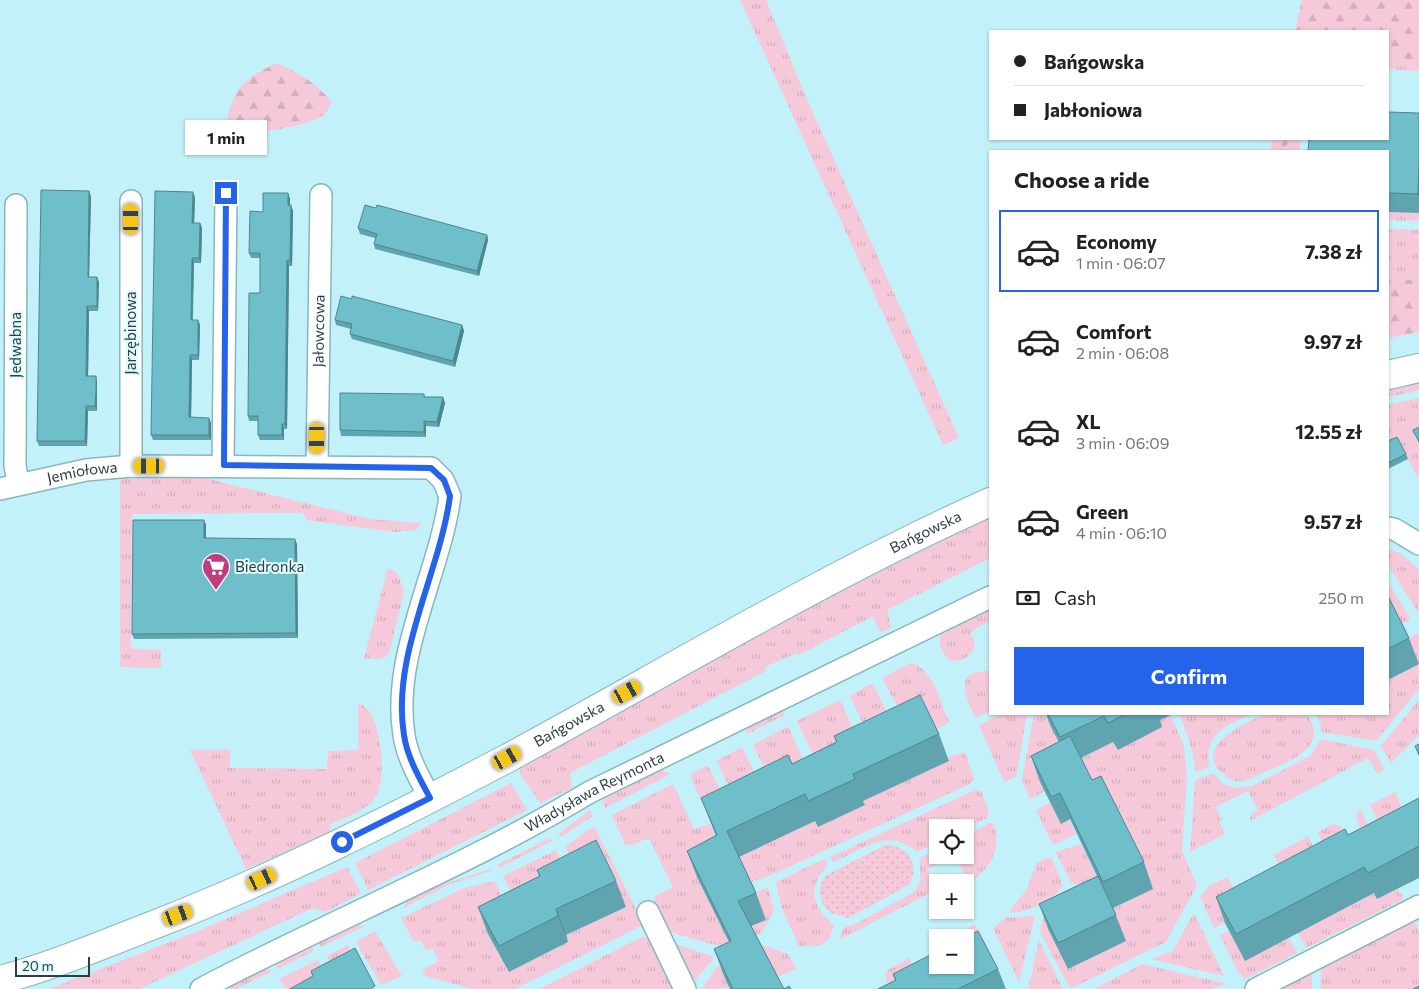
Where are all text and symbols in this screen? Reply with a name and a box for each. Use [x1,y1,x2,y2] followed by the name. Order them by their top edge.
[1044,50,1144,73] text: Bańgowska
[1044,98,1142,121] text: Jabłoniowa
[185,120,267,156] callout: 1 min
[207,128,245,147] text: 1 min
[1014,166,1149,193] text: Choose a ride
[215,182,237,204] route end
[123,204,138,234] car
[1016,229,1061,274] icon: car
[1076,230,1157,253] text: Economy
[1305,240,1362,263] text: 7.38 zł
[1076,253,1166,272] text: 1 min · 06:07
[121,291,139,375] street label: Jarzębinowa
[308,294,328,368] street label: Jałowcowa
[6,312,24,378] street label: Jedwabna
[1016,319,1061,364] icon: car
[1076,320,1152,343] text: Comfort
[1304,330,1362,353] text: 9.97 zł
[1076,343,1169,362] text: 2 min · 06:08
[1016,409,1061,454] icon: car
[1076,410,1101,433] text: XL
[1295,420,1362,443] text: 12.55 zł
[309,423,324,453] car
[1076,433,1169,452] text: 3 min · 06:09
[45,457,118,486] street label: Jemiołowa
[134,459,164,474] car
[1016,499,1061,544] icon: car
[1076,500,1128,523] text: Green
[886,506,964,556] street label: Bańgowska
[1304,510,1362,533] text: 9.57 zł
[1076,523,1167,542] text: 4 min · 06:10
[201,552,231,591] supermarket icon: Biedronka
[235,557,304,575] place label: Biedronka
[1014,584,1042,612] icon: cash
[1054,586,1096,609] text: Cash
[1318,588,1364,607] text: 250 m
[1014,647,1364,705] button: Confirm
[610,678,643,706] car
[530,697,607,750] street label: Bańgowska
[490,744,523,772] car
[521,747,667,835] street label: Władysława Reymonta
[929,819,974,974] map controls
[929,819,974,864] button: locate
[331,831,353,853] route start
[245,866,278,892] car
[929,874,974,919] button: +
[161,903,194,927] car
[929,929,974,974] button: −
[15,954,90,977] scale bar
[22,957,54,974] text: 20 m

